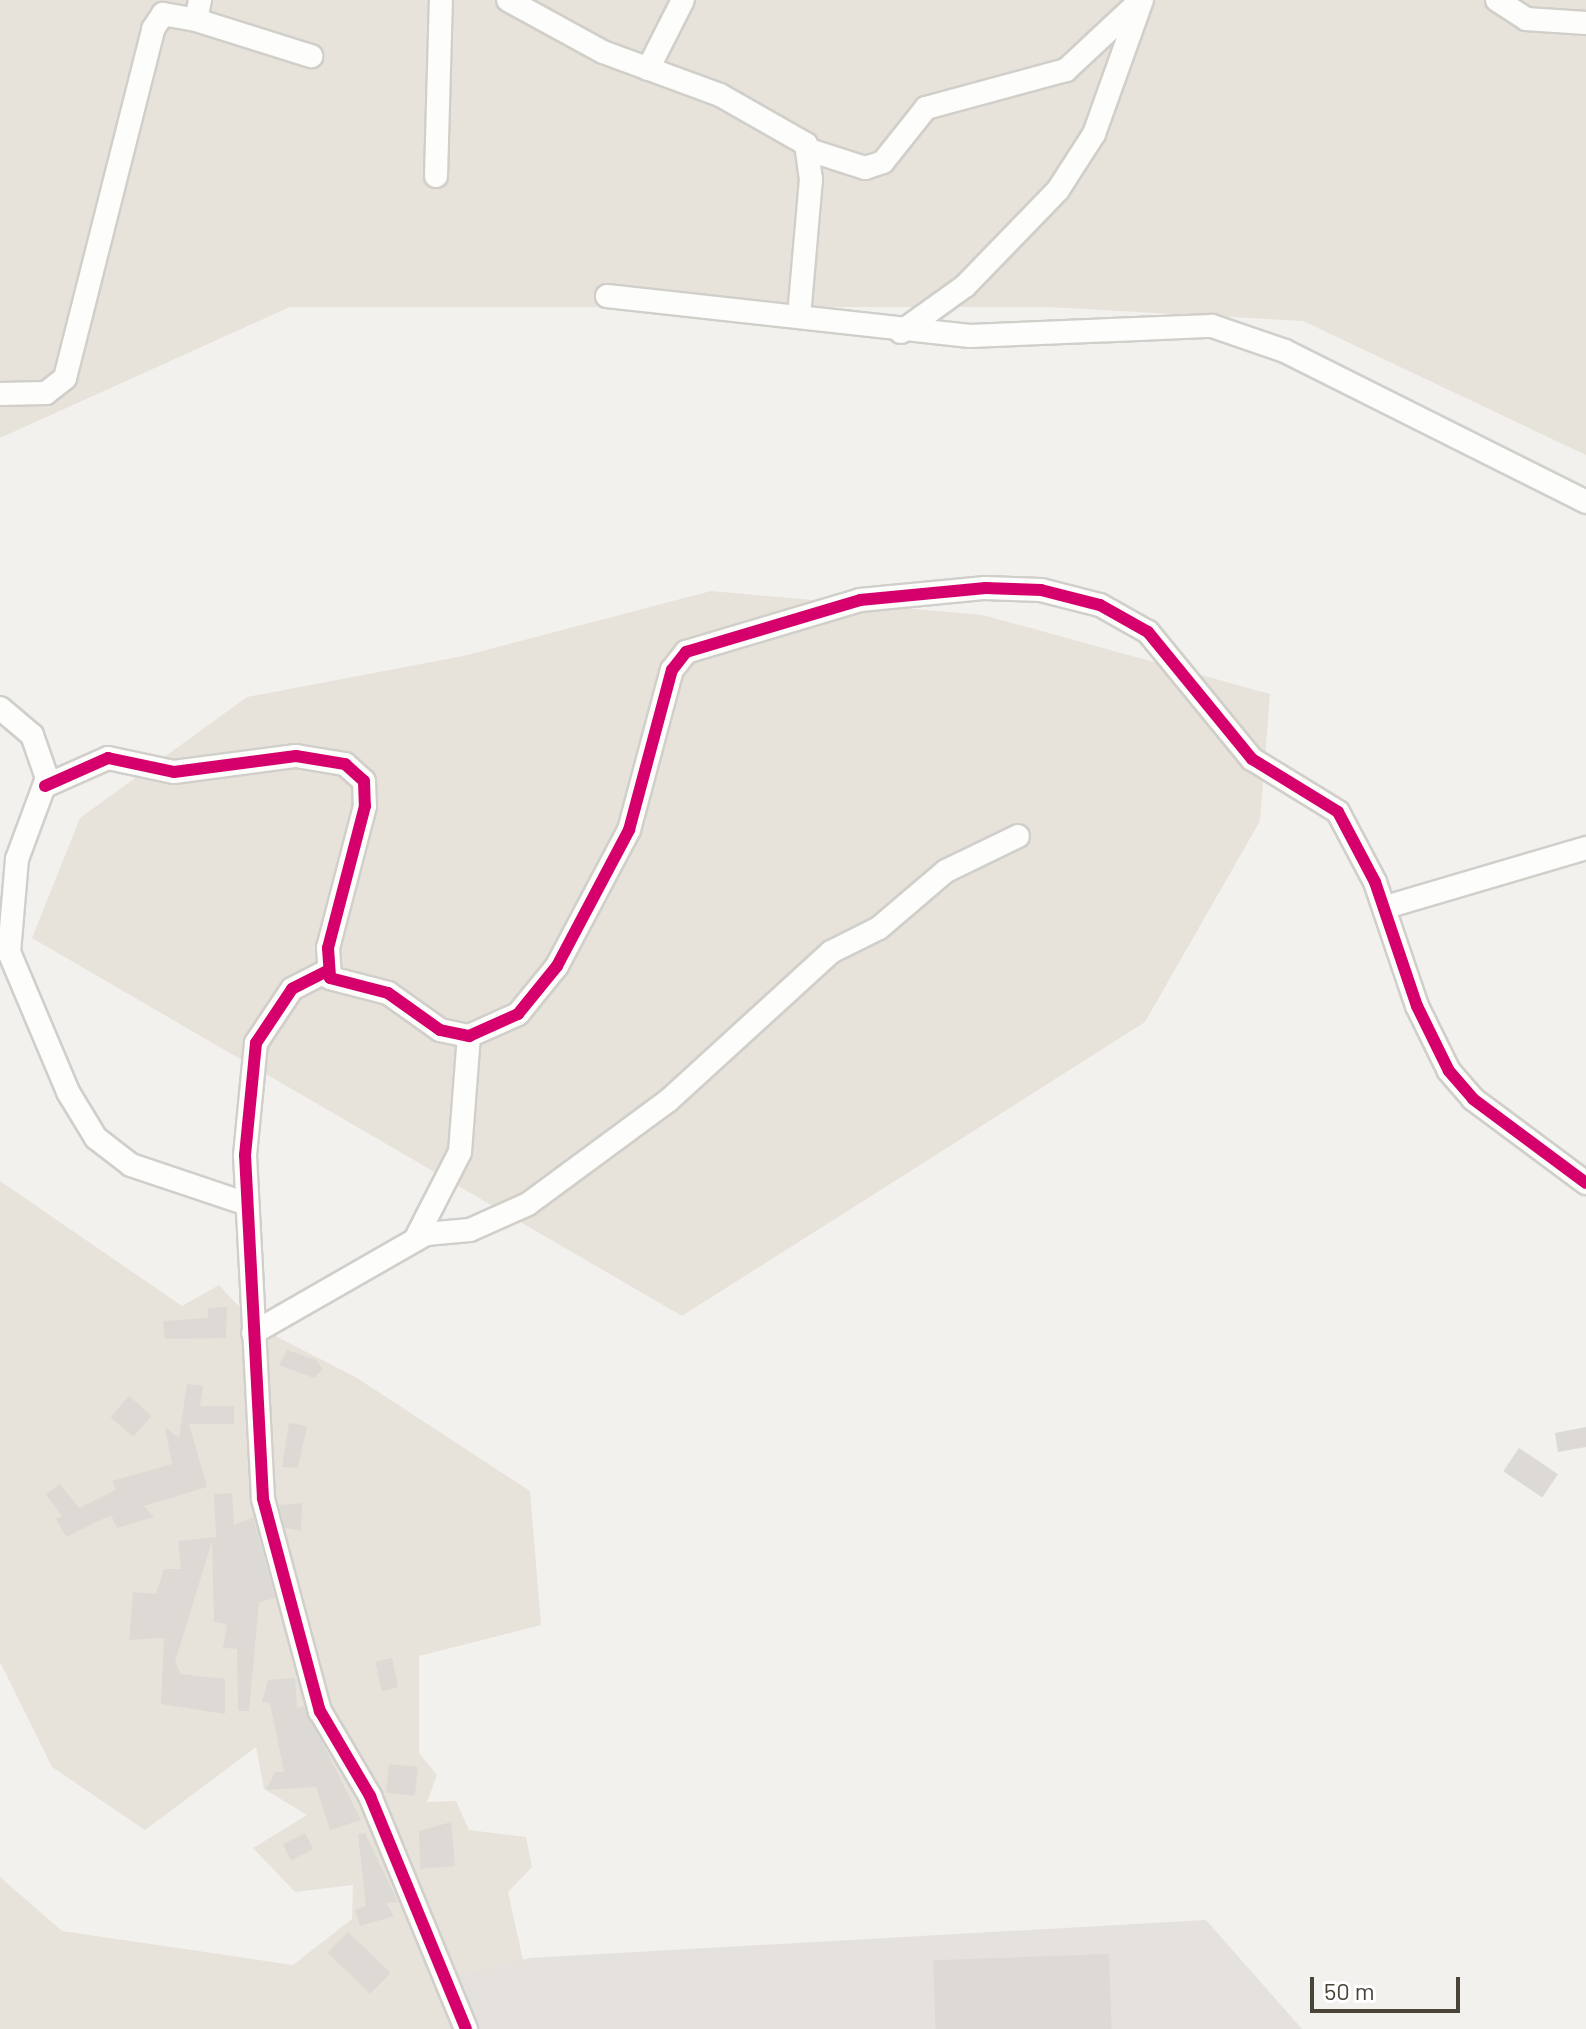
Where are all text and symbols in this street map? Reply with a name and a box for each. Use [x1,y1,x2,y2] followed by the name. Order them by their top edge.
[1314,1961,1464,2011] scale bar
[1324,1976,1375,2005] text: 50 m

